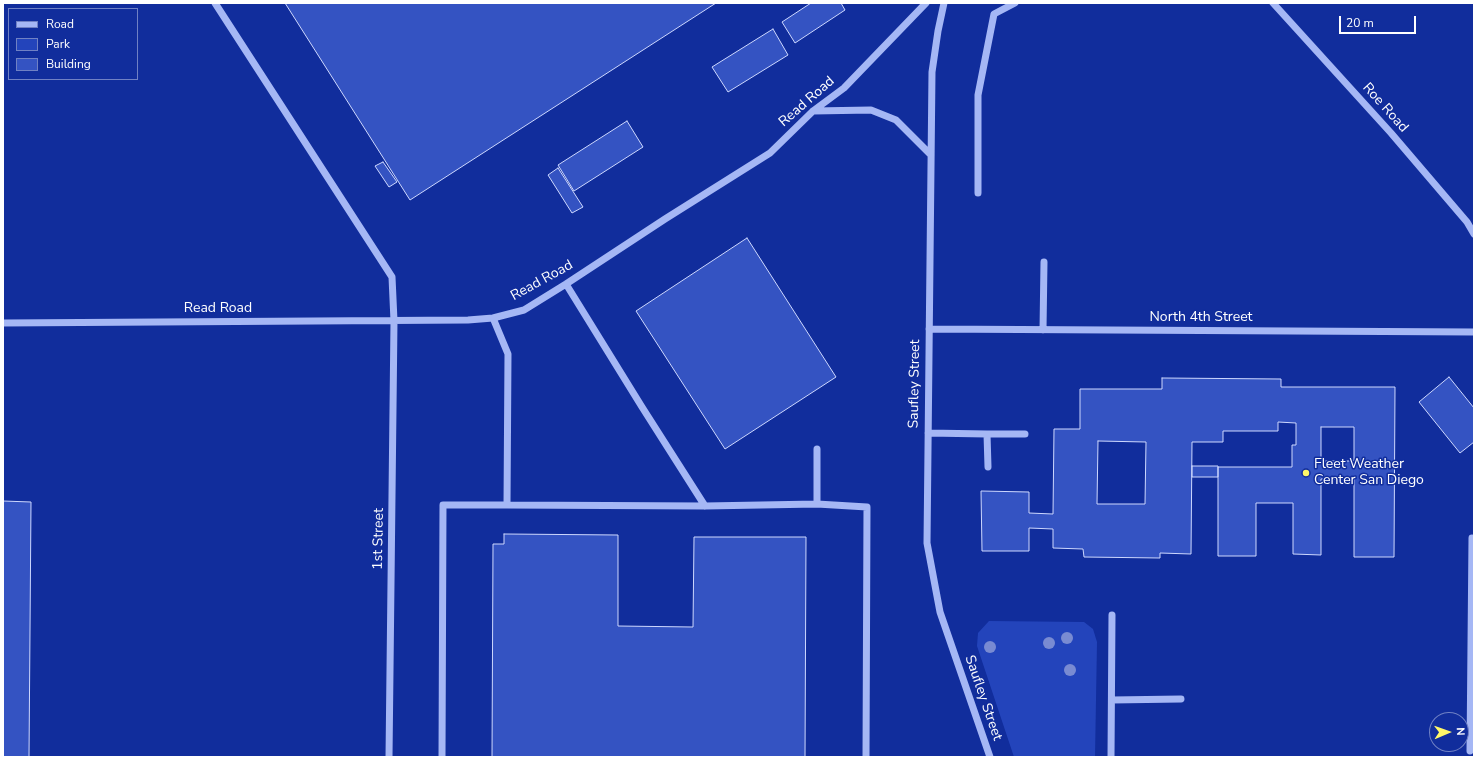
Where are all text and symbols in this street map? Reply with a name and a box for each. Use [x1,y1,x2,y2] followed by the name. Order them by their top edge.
[8,8,138,80] legend
[1341,8,1418,34] scale bar
[1346,15,1374,31] text: 20 m
[46,16,74,32] text: Road
[46,36,70,52] text: Park
[46,56,91,72] text: Building
[776,73,838,131] street label: Read Road
[1358,80,1412,136] street label: Roe Road
[508,257,576,305] street label: Read Road
[184,301,252,317] street label: Read Road
[1149,310,1253,326] street label: North 4th Street
[906,339,924,429] street label: Saufley Street
[1314,457,1424,490] place label: Fleet Weather Center San Diego
[1301,468,1311,478] marker: Fleet Weather Center San Diego
[370,508,388,570] street label: 1st Street
[961,653,1005,743] street label: Saufley Street
[1429,712,1469,752] north arrow
[1453,727,1468,736] text: N

